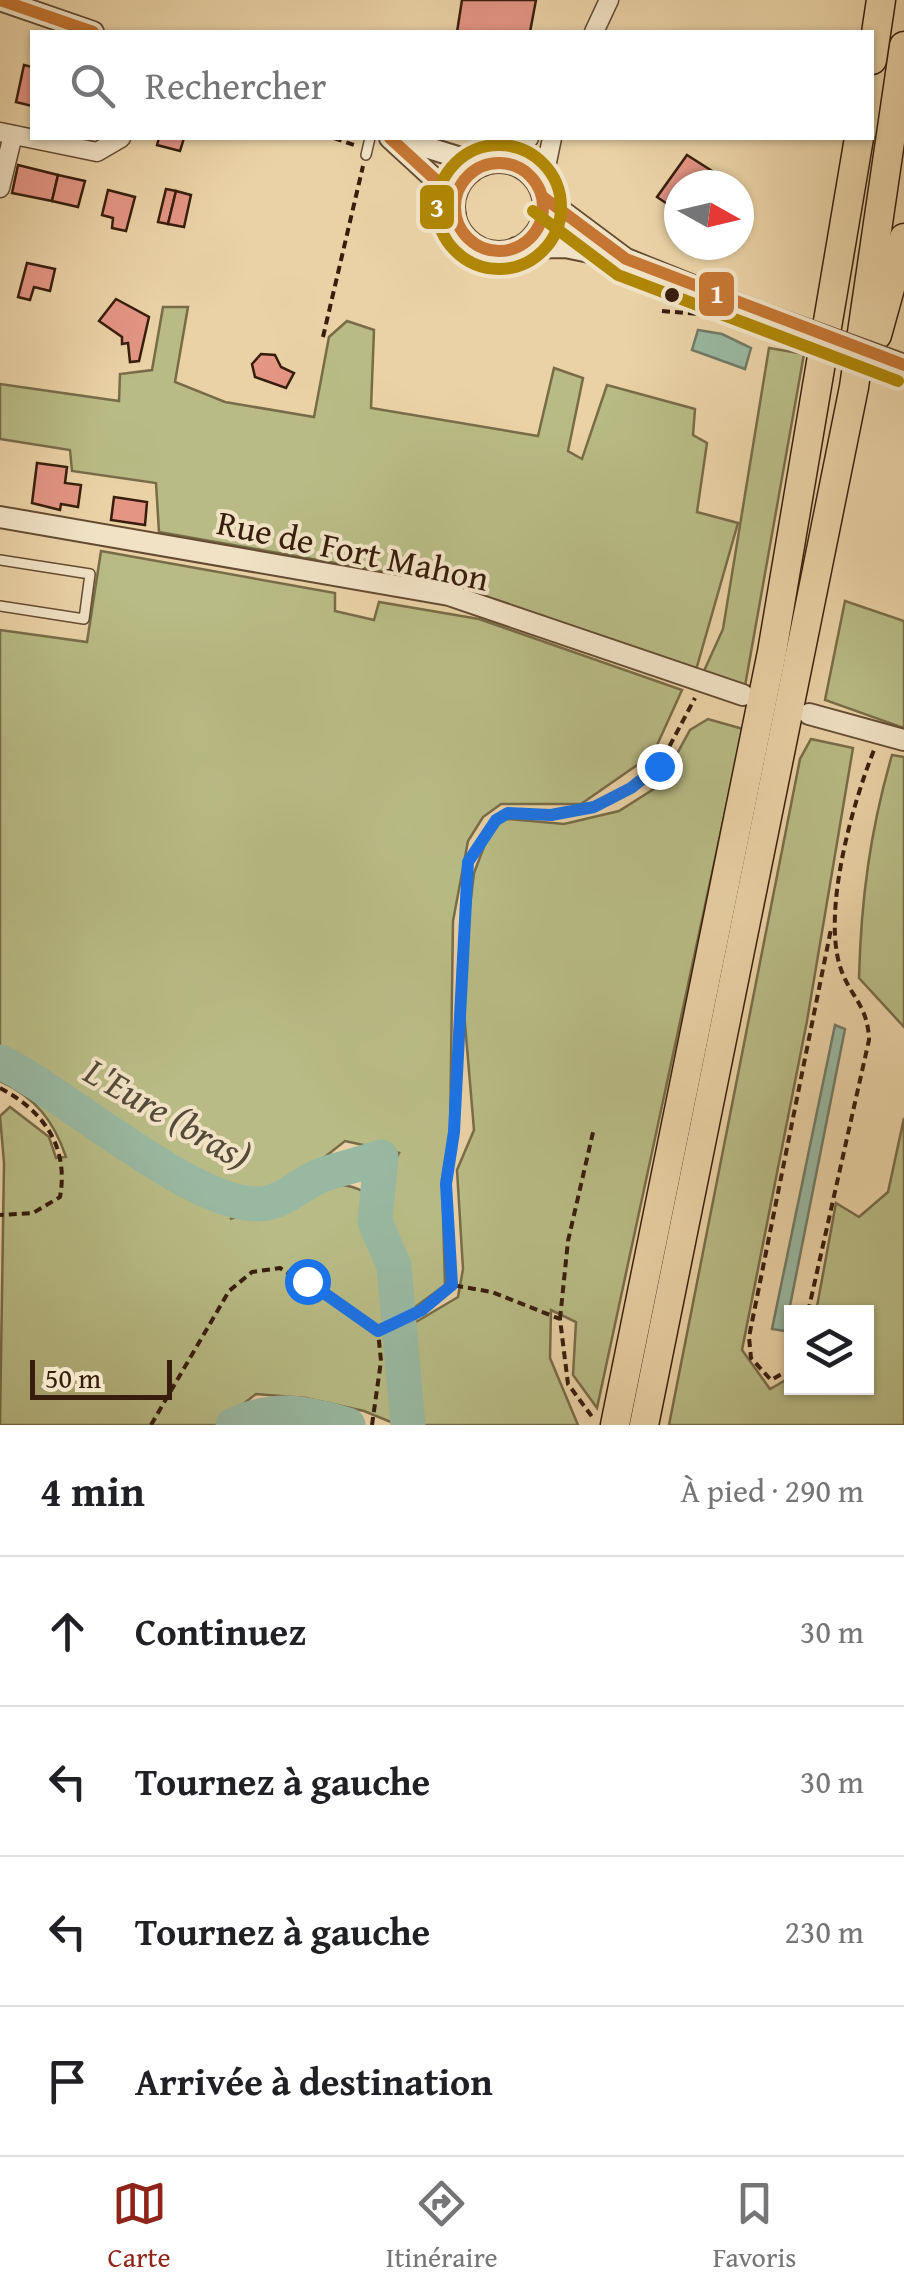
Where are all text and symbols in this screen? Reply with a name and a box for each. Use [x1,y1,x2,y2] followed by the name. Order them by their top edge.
[30,30,874,140] search box
[145,57,326,113] text: Rechercher
[65,58,120,113] icon: search
[664,170,754,260] north arrow
[418,183,456,231] line badge: 3
[430,186,444,227] text: 3
[697,270,736,318] line badge: 1
[710,272,724,313] text: 1
[662,285,682,305] unlabelled marker
[212,496,494,604] street label: Rue de Fort Mahon
[637,744,683,790] route end
[73,1042,262,1183] water label: L'Eure (bras)
[285,1259,331,1305] route start
[784,1305,874,1395] map controls
[784,1305,874,1395] button: layers
[30,1355,172,1400] scale bar
[45,1357,101,1398] text: 50 m
[40,1460,145,1521] text: 4 min
[680,1467,864,1514] text: À pied · 290 m
[135,1603,306,1659] text: Continuez
[40,1604,95,1659] icon: ahead
[800,1608,864,1655] text: 30 m
[135,1753,430,1809] text: Tournez à gauche
[40,1754,95,1809] icon: left
[800,1758,864,1805] text: 30 m
[135,1903,430,1959] text: Tournez à gauche
[40,1904,95,1959] icon: left
[785,1908,864,1955] text: 230 m
[135,2053,493,2109] text: Arrivée à destination
[40,2054,95,2109] icon: arrive
[108,2176,171,2277] tab: Carte
[386,2176,498,2277] tab: Itinéraire
[713,2176,796,2277] tab: Favoris

